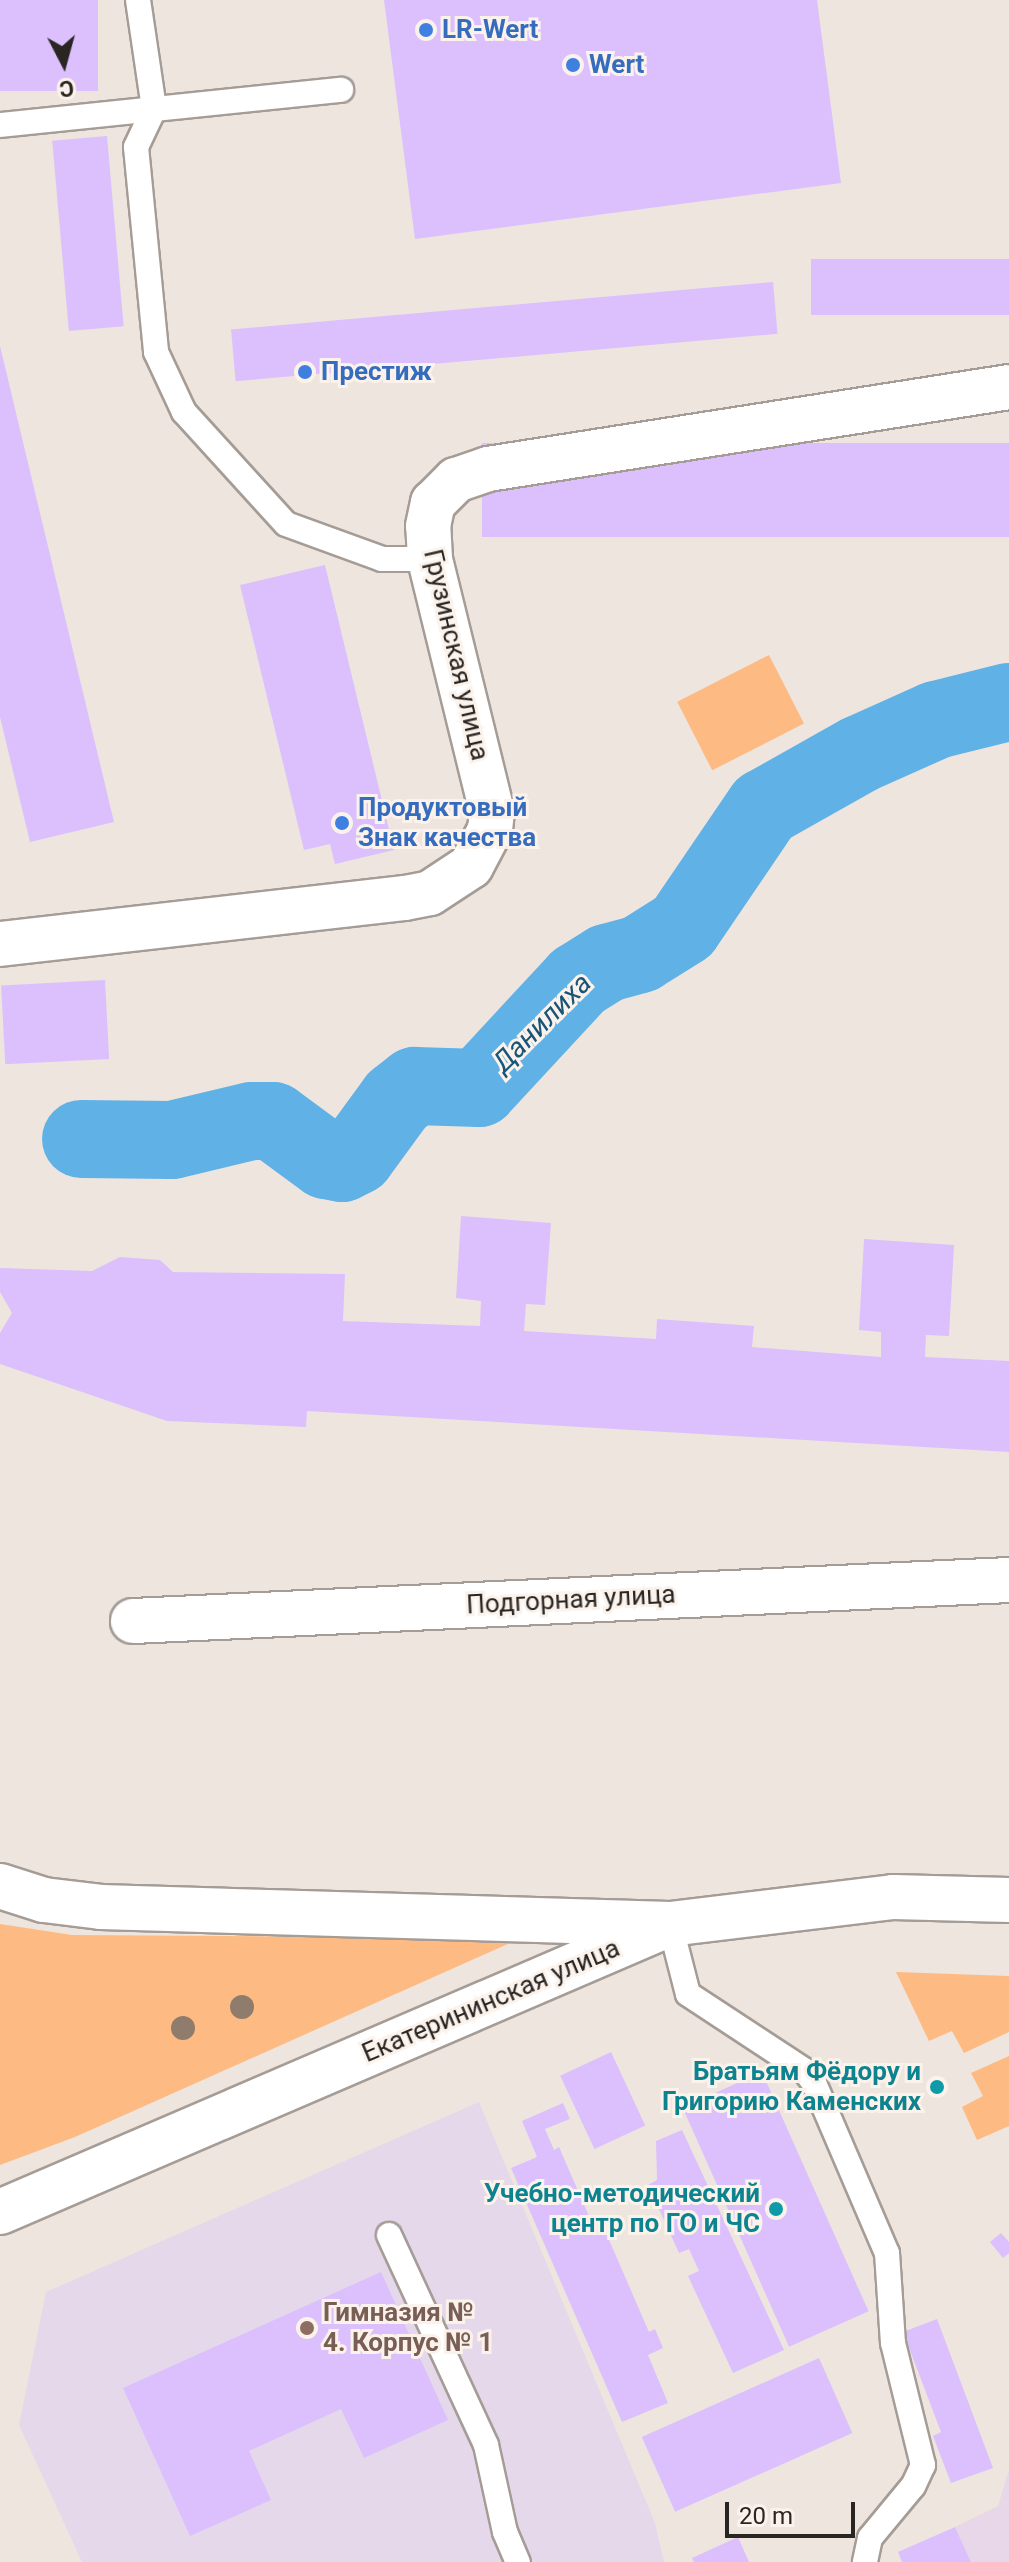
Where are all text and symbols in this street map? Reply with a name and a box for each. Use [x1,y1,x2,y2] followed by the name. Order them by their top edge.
[442,14,538,46] place label: LR-Wert
[417,21,435,39] marker: LR-Wert
[24,24,104,104] north arrow
[589,49,644,81] place label: Wert
[564,56,582,74] marker: Wert
[58,75,75,102] text: С
[321,356,432,388] place label: Престиж
[296,363,314,381] marker: Престиж
[417,546,495,764] street label: Грузинская улица
[358,792,536,854] place label: Продуктовый Знак качества
[333,814,351,832] marker: Продуктовый Знак качества
[486,967,598,1079] water label: Данилиха
[466,1579,676,1621] street label: Подгорная улица
[358,1933,624,2069] street label: Екатерининская улица
[662,2056,921,2118] place label: Братьям Фёдору и Григорию Каменских
[928,2078,946,2096] marker: Братьям Фёдору и Григорию Каменских
[484,2178,760,2240] place label: Учебно-методический центр по ГО и ЧС
[767,2200,785,2218] marker: Учебно-методический центр по ГО и ЧС
[323,2297,493,2358] place label: Гимназия № 4. Корпус № 1
[298,2319,316,2337] marker: Гимназия № 4. Корпус № 1
[729,2486,859,2536] scale bar
[739,2502,793,2530] text: 20 m

